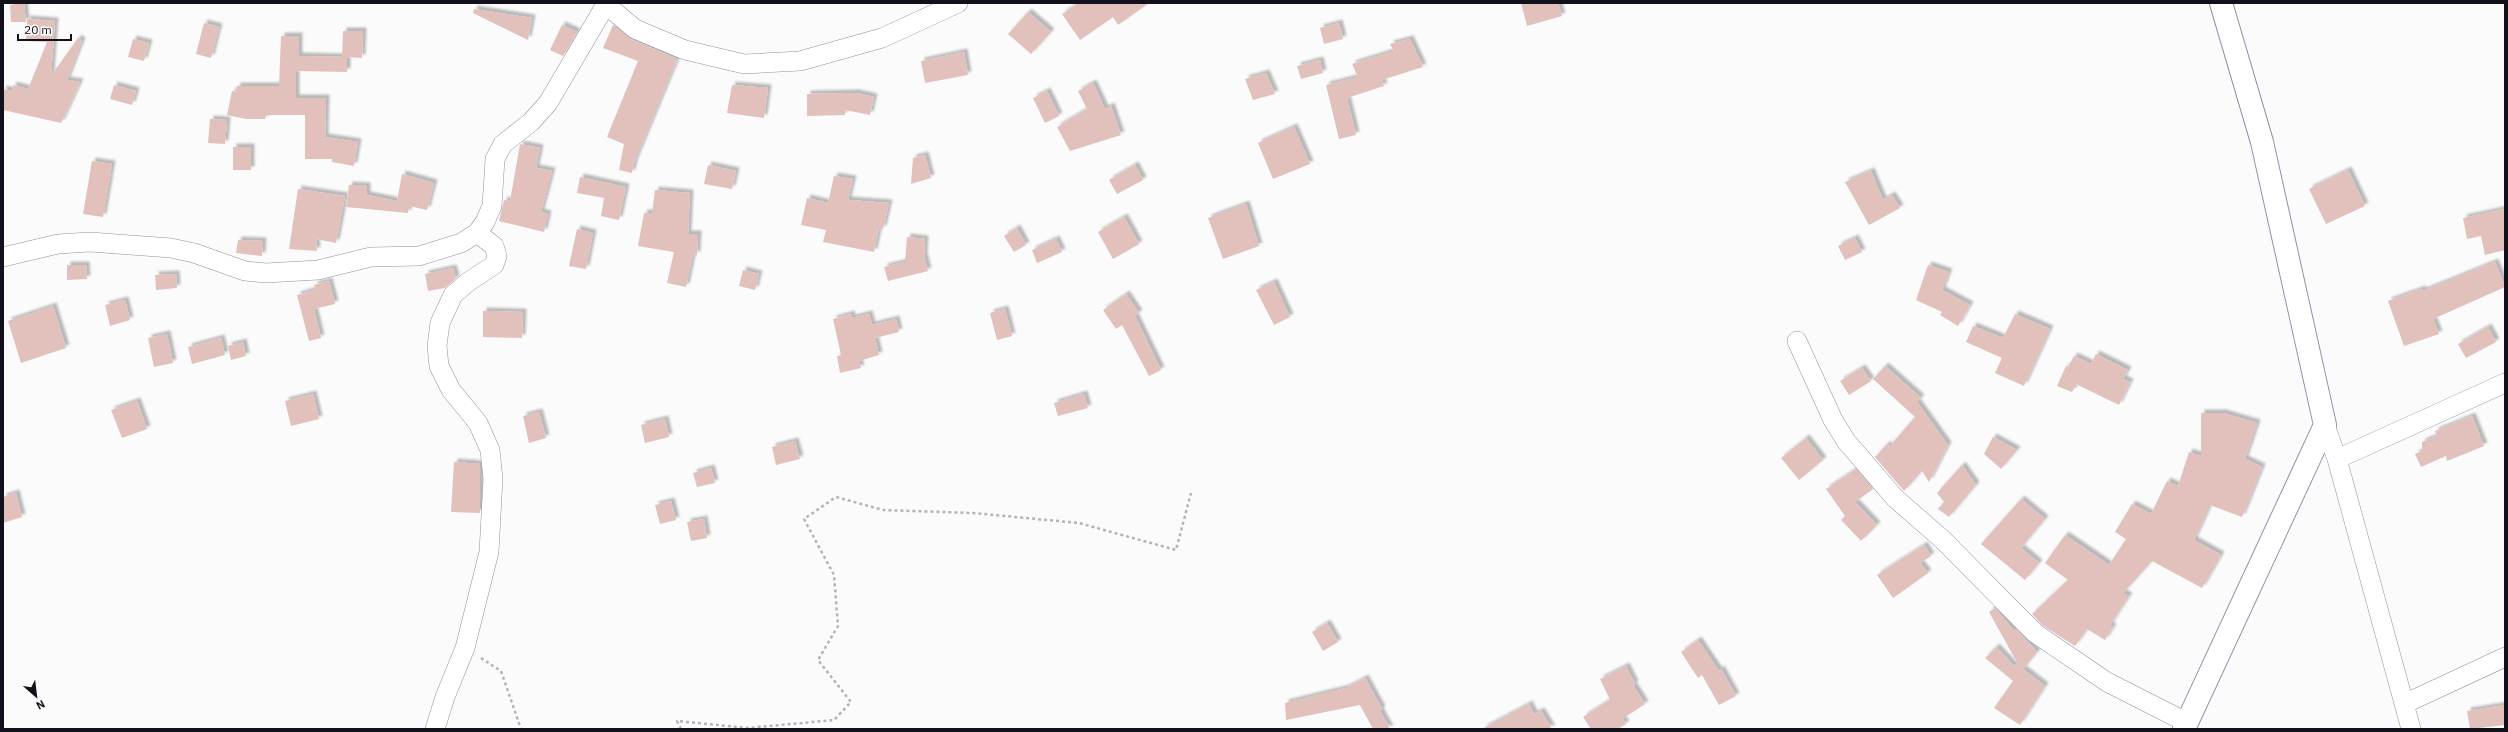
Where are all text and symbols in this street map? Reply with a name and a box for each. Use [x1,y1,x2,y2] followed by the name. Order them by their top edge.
[18,16,71,42] scale bar
[24,22,52,37] text: 20 m
[16,676,56,716] north arrow
[34,697,47,713] text: N

